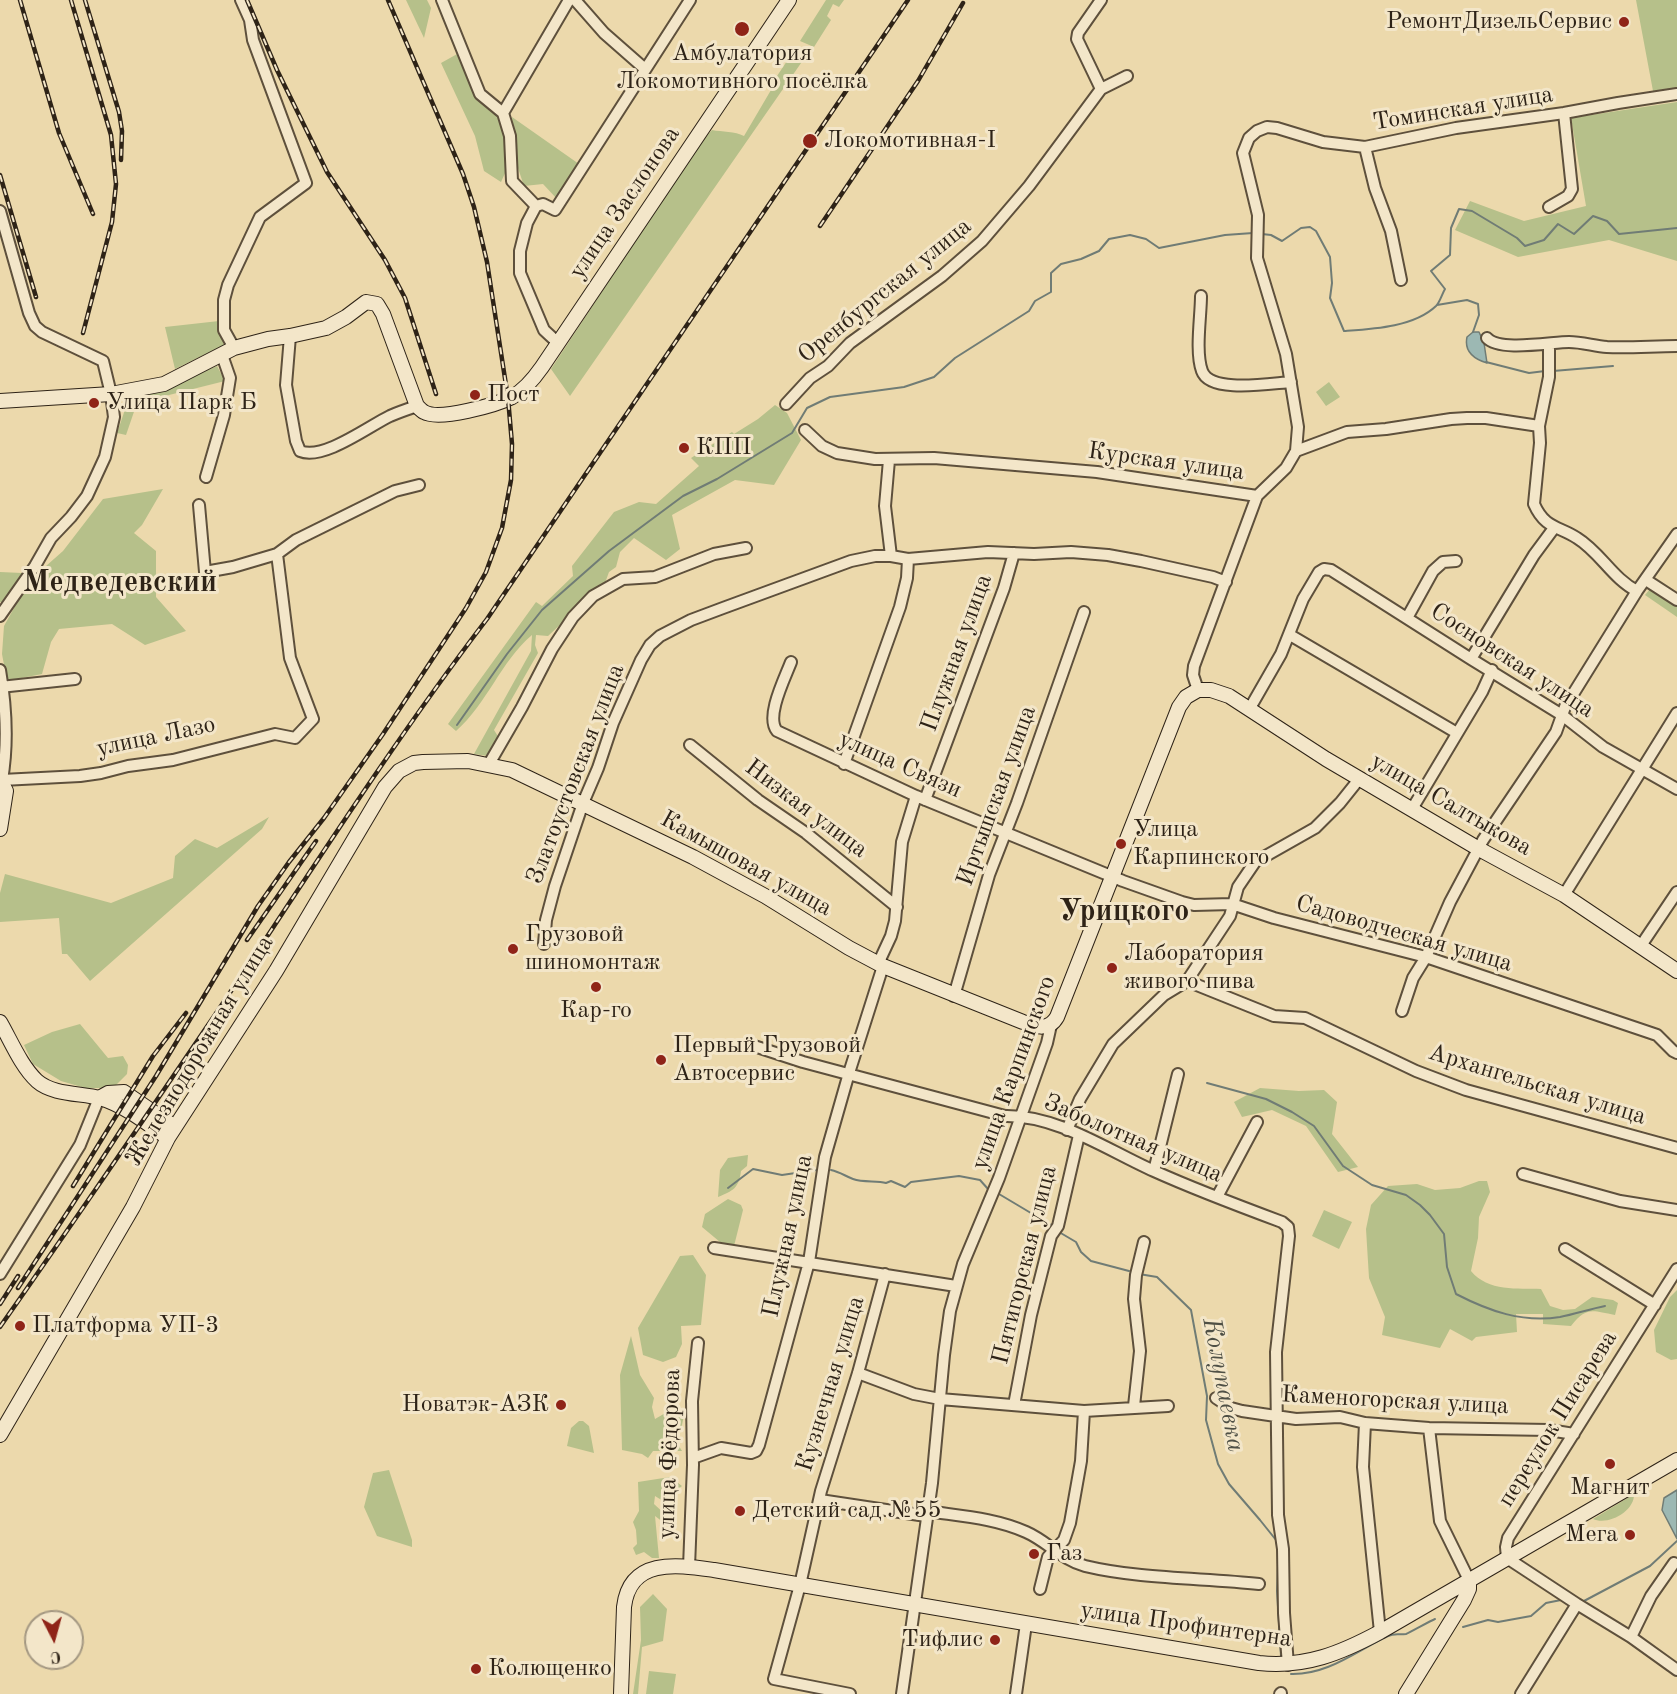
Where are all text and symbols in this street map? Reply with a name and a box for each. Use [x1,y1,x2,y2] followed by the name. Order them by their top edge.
[1386,8,1612,36] place label: РемонтДизельСервис
[1617,15,1631,29] marker: РемонтДизельСервис
[733,20,751,38] marker: Амбулатория Локомотивного посёлка
[616,40,868,96] place label: Амбулатория Локомотивного посёлка
[1371,81,1555,137] street label: Томинская улица
[563,121,687,285] street label: улица Заслонова
[824,127,996,155] place label: Локомотивная-I
[801,132,819,150] marker: Локомотивная-I
[793,212,977,370] street label: Оренбургская улица
[487,381,540,409] place label: Пост
[468,388,482,402] marker: Пост
[106,389,257,417] place label: Улица Парк Б
[87,396,101,410] marker: Улица Парк Б
[696,434,751,462] place label: КПП
[1086,437,1246,487] street label: Курская улица
[677,441,691,455] marker: КПП
[23,565,217,601] district label: Медведевский
[915,570,999,736] street label: Плужная улица
[1424,597,1600,725] street label: Сосновская улица
[521,660,631,888] street label: Златоустовская улица
[951,702,1043,890] street label: Иртышская улица
[94,710,218,764] street label: улица Лазо
[834,725,966,805] street label: улица Связи
[1365,747,1537,863] street label: улица Салтыкова
[739,753,873,865] street label: Низкая улица
[655,805,837,923] street label: Камышовая улица
[1133,816,1270,872] place label: Улица Карпинского
[1114,837,1128,851] marker: Улица Карпинского
[1292,889,1516,979] street label: Садоводческая улица
[1059,894,1189,930] district label: Урицкого
[525,921,661,977] place label: Грузовой шиномонтаж
[120,930,280,1172] street label: Железнодорожная улица
[1124,940,1264,996] place label: Лаборатория живого пива
[506,942,520,956] marker: Грузовой шиномонтаж
[1105,961,1119,975] marker: Лаборатория живого пива
[965,972,1063,1174] street label: улица Карпинского
[589,980,603,994] marker: Кар-го
[560,997,632,1025] place label: Кар-го
[673,1032,861,1088] place label: Первый Грузовой Автосервис
[1425,1038,1649,1132] street label: Архангельская улица
[654,1053,668,1067] marker: Первый Грузовой Автосервис
[1039,1088,1227,1190] street label: Заболотная улица
[757,1152,819,1320] street label: Плужная улица
[986,1162,1064,1368] street label: Пятигорская улица
[791,1293,871,1475] street label: Кузнечная улица
[32,1312,219,1340] place label: Платформа УП-3
[1195,1315,1251,1455] water label: Колупаевка
[13,1319,27,1333] marker: Платформа УП-3
[1492,1325,1624,1513] street label: переулок Писарева
[653,1368,687,1540] street label: улица Фёдорова
[1281,1381,1509,1421] street label: Каменогорская улица
[402,1391,549,1419] place label: Новатэк-АЗК
[554,1398,568,1412] marker: Новатэк-АЗК
[1603,1457,1617,1471] marker: Магнит
[1570,1474,1650,1502] place label: Магнит
[752,1497,941,1525] place label: Детский сад №55
[733,1504,747,1518] marker: Детский сад №55
[1565,1521,1618,1549] place label: Мега
[1623,1528,1637,1542] marker: Мега
[1046,1540,1083,1568] place label: Газ
[1027,1547,1041,1561] marker: Газ
[1078,1596,1294,1654] street label: улица Профинтерна
[24,1610,84,1670] north arrow
[902,1626,983,1654] place label: Тифлис
[988,1633,1002,1647] marker: Тифлис
[50,1647,62,1664] text: С
[488,1655,612,1683] place label: Колющенко
[469,1662,483,1676] marker: Колющенко

